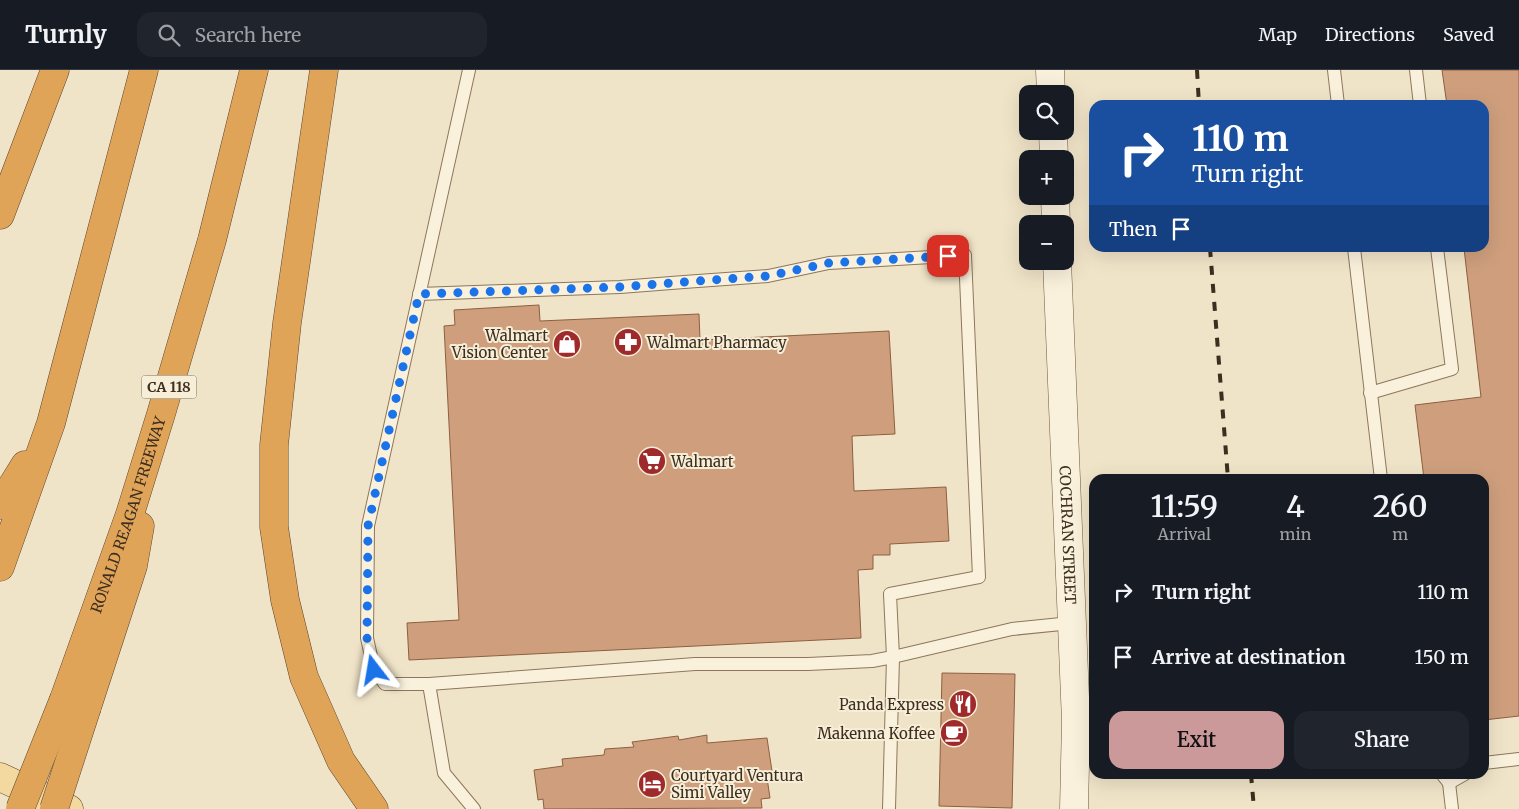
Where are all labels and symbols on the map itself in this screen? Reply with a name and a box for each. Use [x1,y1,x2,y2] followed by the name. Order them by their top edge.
[927,235,969,277] pin
[451,326,548,362] place label: Walmart Vision Center
[613,327,643,357] pharmacy icon: Walmart Pharmacy
[552,329,582,359] shop icon: Walmart Vision Center
[646,333,787,352] place label: Walmart Pharmacy
[142,376,196,398] road number: CA 118
[86,414,169,615] street label: RONALD REAGAN FREEWAY
[637,446,667,476] supermarket icon: Walmart
[670,452,734,471] place label: Walmart
[1056,465,1081,605] street label: COCHRAN STREET
[347,643,399,695] position arrow
[948,689,978,719] restaurant icon: Panda Express
[839,695,944,714] place label: Panda Express
[939,718,969,748] cafe icon: Makenna Koffee
[817,724,935,743] place label: Makenna Koffee
[671,766,803,802] place label: Courtyard Ventura Simi Valley
[637,769,667,799] hotel icon: Courtyard Ventura Simi Valley

